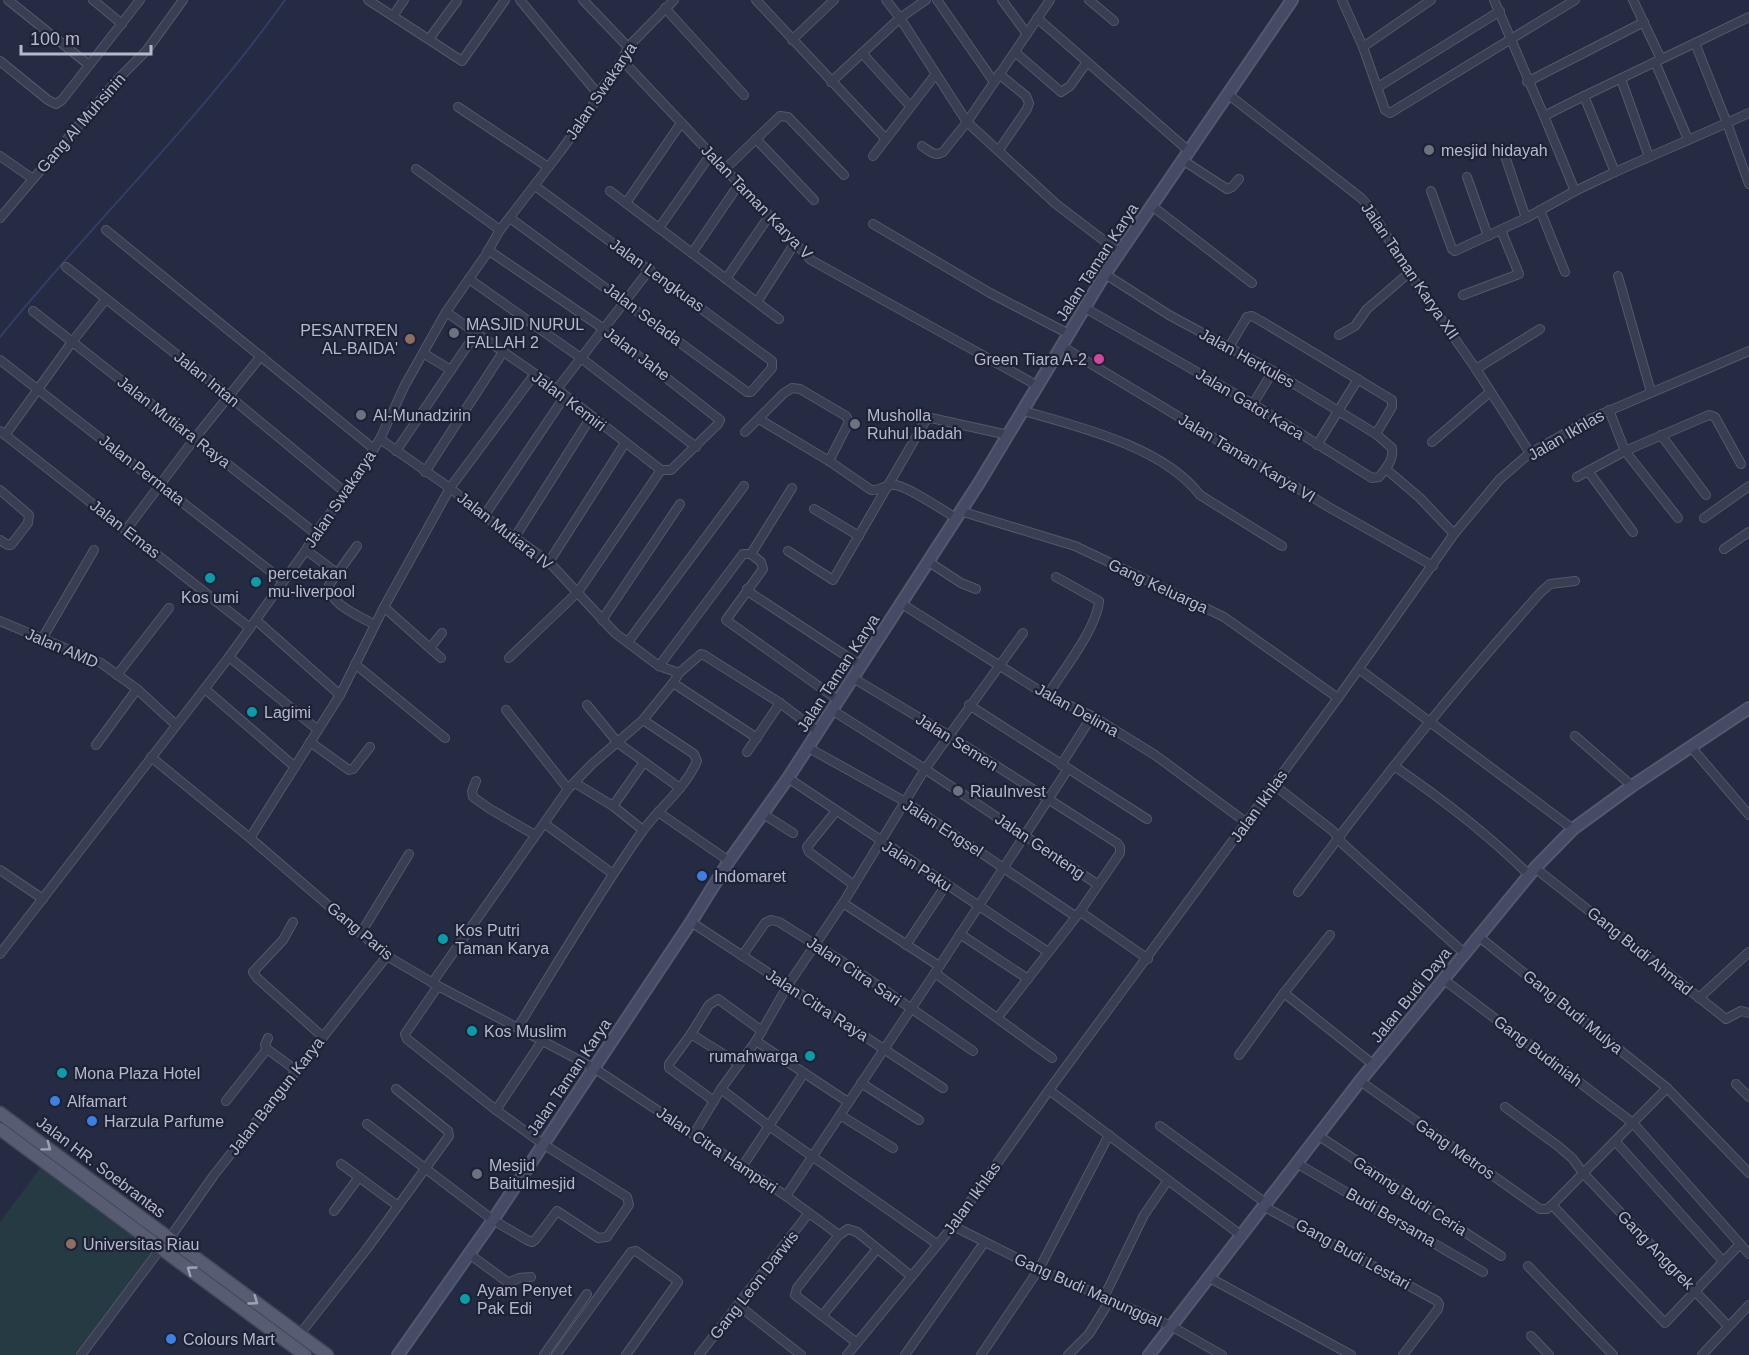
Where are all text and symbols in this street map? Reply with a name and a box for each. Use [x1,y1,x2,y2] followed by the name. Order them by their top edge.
[21,18,152,56] scale bar
[30,29,80,49] text: 100 m
[562,39,640,143] street label: Jalan Swakarya
[33,70,129,176] street label: Gang Al Muhsinin
[698,141,816,263] street label: Jalan Taman Karya V
[1441,142,1548,159] place label: mesjid hidayah
[1422,143,1436,157] marker: mesjid hidayah
[1053,200,1141,324] street label: Jalan Taman Karya
[1358,200,1462,342] street label: Jalan Taman Karya XII
[607,235,707,315] street label: Jalan Lengkuas
[601,279,685,349] street label: Jalan Selada
[466,316,584,351] place label: MASJID NURUL FALLAH 2
[300,322,398,357] place label: PESANTREN AL-BAIDA'
[601,324,673,384] street label: Jalan Jahe
[1197,325,1297,391] street label: Jalan Herkules
[447,326,461,340] marker: MASJID NURUL FALLAH 2
[403,332,417,346] marker: PESANTREN AL-BAIDA'
[171,348,243,410] street label: Jalan Intan
[974,351,1087,368] place label: Green Tiara A-2
[1092,352,1106,366] marker: Green Tiara A-2
[1193,365,1307,443] street label: Jalan Gatot Kaca
[529,368,609,434] street label: Jalan Kemiri
[114,373,234,471] street label: Jalan Mutiara Raya
[373,407,471,424] place label: Al-Munadzirin
[867,407,962,442] place label: Musholla Ruhul Ibadah
[1525,407,1607,463] street label: Jalan Ikhlas
[354,408,368,422] marker: Al-Munadzirin
[1176,410,1318,506] street label: Jalan Taman Karya VI
[848,417,862,431] marker: Musholla Ruhul Ibadah
[96,432,188,509] street label: Jalan Permata
[301,447,379,551] street label: Jalan Swakarya
[454,489,556,573] street label: Jalan Mutiara IV
[87,497,163,561] street label: Jalan Emas
[1106,556,1210,616] street label: Gang Keluarga
[268,565,355,600] place label: percetakan mu-liverpool
[203,571,217,585] marker: Kos umi
[249,575,263,589] marker: percetakan mu-liverpool
[181,589,239,606] place label: Kos umi
[794,611,882,735] street label: Jalan Taman Karya
[23,625,101,671] street label: Jalan AMD
[1032,680,1122,740] street label: Jalan Delima
[264,704,311,721] place label: Lagimi
[245,705,259,719] marker: Lagimi
[913,710,1001,774] street label: Jalan Semen
[1227,767,1291,845] street label: Jalan Ikhlas
[970,783,1046,800] place label: RiauInvest
[951,784,965,798] marker: RiauInvest
[900,796,986,860] street label: Jalan Engsel
[992,810,1088,882] street label: Jalan Genteng
[879,837,955,895] street label: Jalan Paku
[714,868,787,885] place label: Indomaret
[695,869,709,883] marker: Indomaret
[324,899,396,963] street label: Gang Paris
[1584,904,1696,998] street label: Gang Budi Ahmad
[455,922,549,957] place label: Kos Putri Taman Karya
[436,932,450,946] marker: Kos Putri Taman Karya
[804,933,904,1009] street label: Jalan Citra Sari
[1368,944,1454,1046] street label: Jalan Budi Daya
[763,966,871,1044] street label: Jalan Citra Raya
[1520,967,1626,1057] street label: Gang Budi Mulya
[1491,1012,1585,1090] street label: Gang Budiniah
[524,1016,614,1138] street label: Jalan Taman Karya
[484,1023,567,1040] place label: Kos Muslim
[465,1024,479,1038] marker: Kos Muslim
[225,1034,327,1158] street label: Jalan Bangun Karya
[709,1048,798,1065] place label: rumahwarga
[803,1049,817,1063] marker: rumahwarga
[74,1065,200,1082] place label: Mona Plaza Hotel
[55,1066,69,1080] marker: Mona Plaza Hotel
[67,1093,127,1110] place label: Alfamart
[48,1094,62,1108] marker: Alfamart
[654,1103,780,1197] street label: Jalan Citra Hamperi
[33,1113,169,1221] street label: Jalan HR. Soebrantas
[104,1113,224,1130] place label: Harzula Parfume
[85,1114,99,1128] marker: Harzula Parfume
[1412,1116,1498,1182] street label: Gang Metros
[40,1140,51,1151] one-way arrow
[1350,1153,1470,1239] street label: Gamng Budi Ceria
[489,1157,575,1192] place label: Mesjid Baitulmesjid
[940,1159,1004,1237] street label: Jalan Ikhlas
[470,1167,484,1181] marker: Mesjid Baitulmesjid
[1343,1185,1439,1250] street label: Budi Bersama
[1614,1207,1698,1293] street label: Gang Anggrek
[1293,1216,1413,1292] street label: Gang Budi Lestari
[707,1228,801,1342] street label: Gang Leon Darwis
[83,1236,199,1253] place label: Universitas Riau
[64,1237,78,1251] marker: Universitas Riau
[1012,1250,1164,1330] street label: Gang Budi Manunggal
[186,1266,197,1277] one-way arrow
[477,1282,572,1317] place label: Ayam Penyet Pak Edi
[458,1292,472,1306] marker: Ayam Penyet Pak Edi
[248,1294,259,1305] one-way arrow
[183,1331,275,1348] place label: Colours Mart
[164,1332,178,1346] marker: Colours Mart

